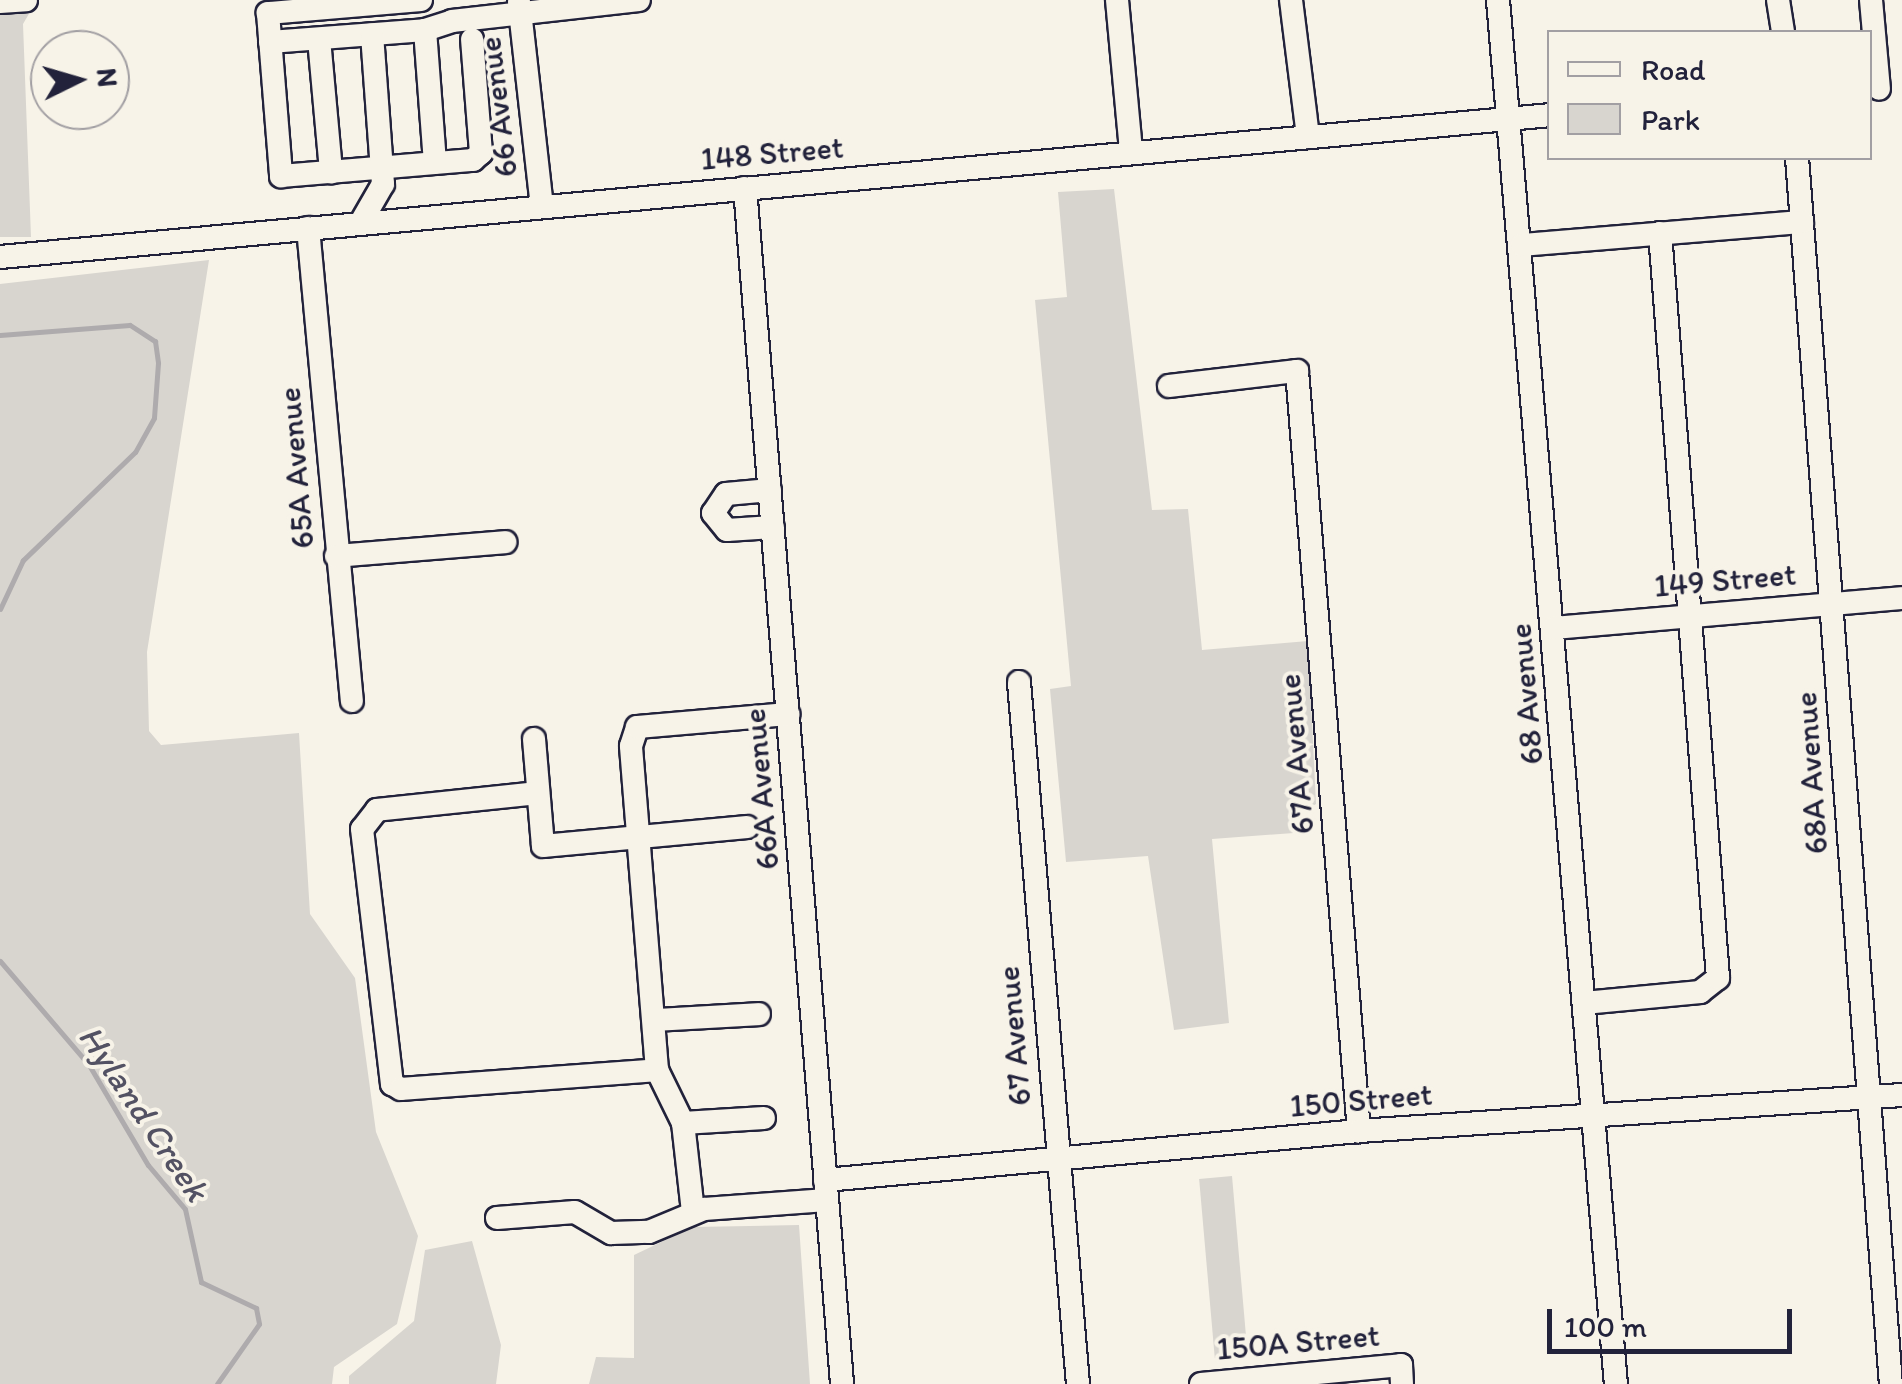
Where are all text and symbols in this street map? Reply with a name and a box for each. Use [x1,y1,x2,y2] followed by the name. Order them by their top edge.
[30,30,130,130] north arrow
[1547,30,1872,160] legend
[470,35,526,179] street label: 66 Avenue
[1641,51,1706,88] text: Road
[90,67,126,88] text: N
[1641,101,1700,138] text: Park
[699,128,845,178] street label: 148 Street
[270,386,322,550] street label: 65A Avenue
[1652,555,1798,605] street label: 149 Street
[1501,622,1551,766] street label: 68 Avenue
[1270,672,1322,836] street label: 67A Avenue
[1786,691,1836,855] street label: 68A Avenue
[735,707,787,871] street label: 66A Avenue
[989,965,1039,1107] street label: 67 Avenue
[70,1017,218,1209] water label: Hyland Creek
[1288,1075,1434,1125] street label: 150 Street
[1552,1289,1797,1351] scale bar
[1564,1308,1647,1345] text: 100 m
[1215,1316,1381,1368] street label: 150A Street

